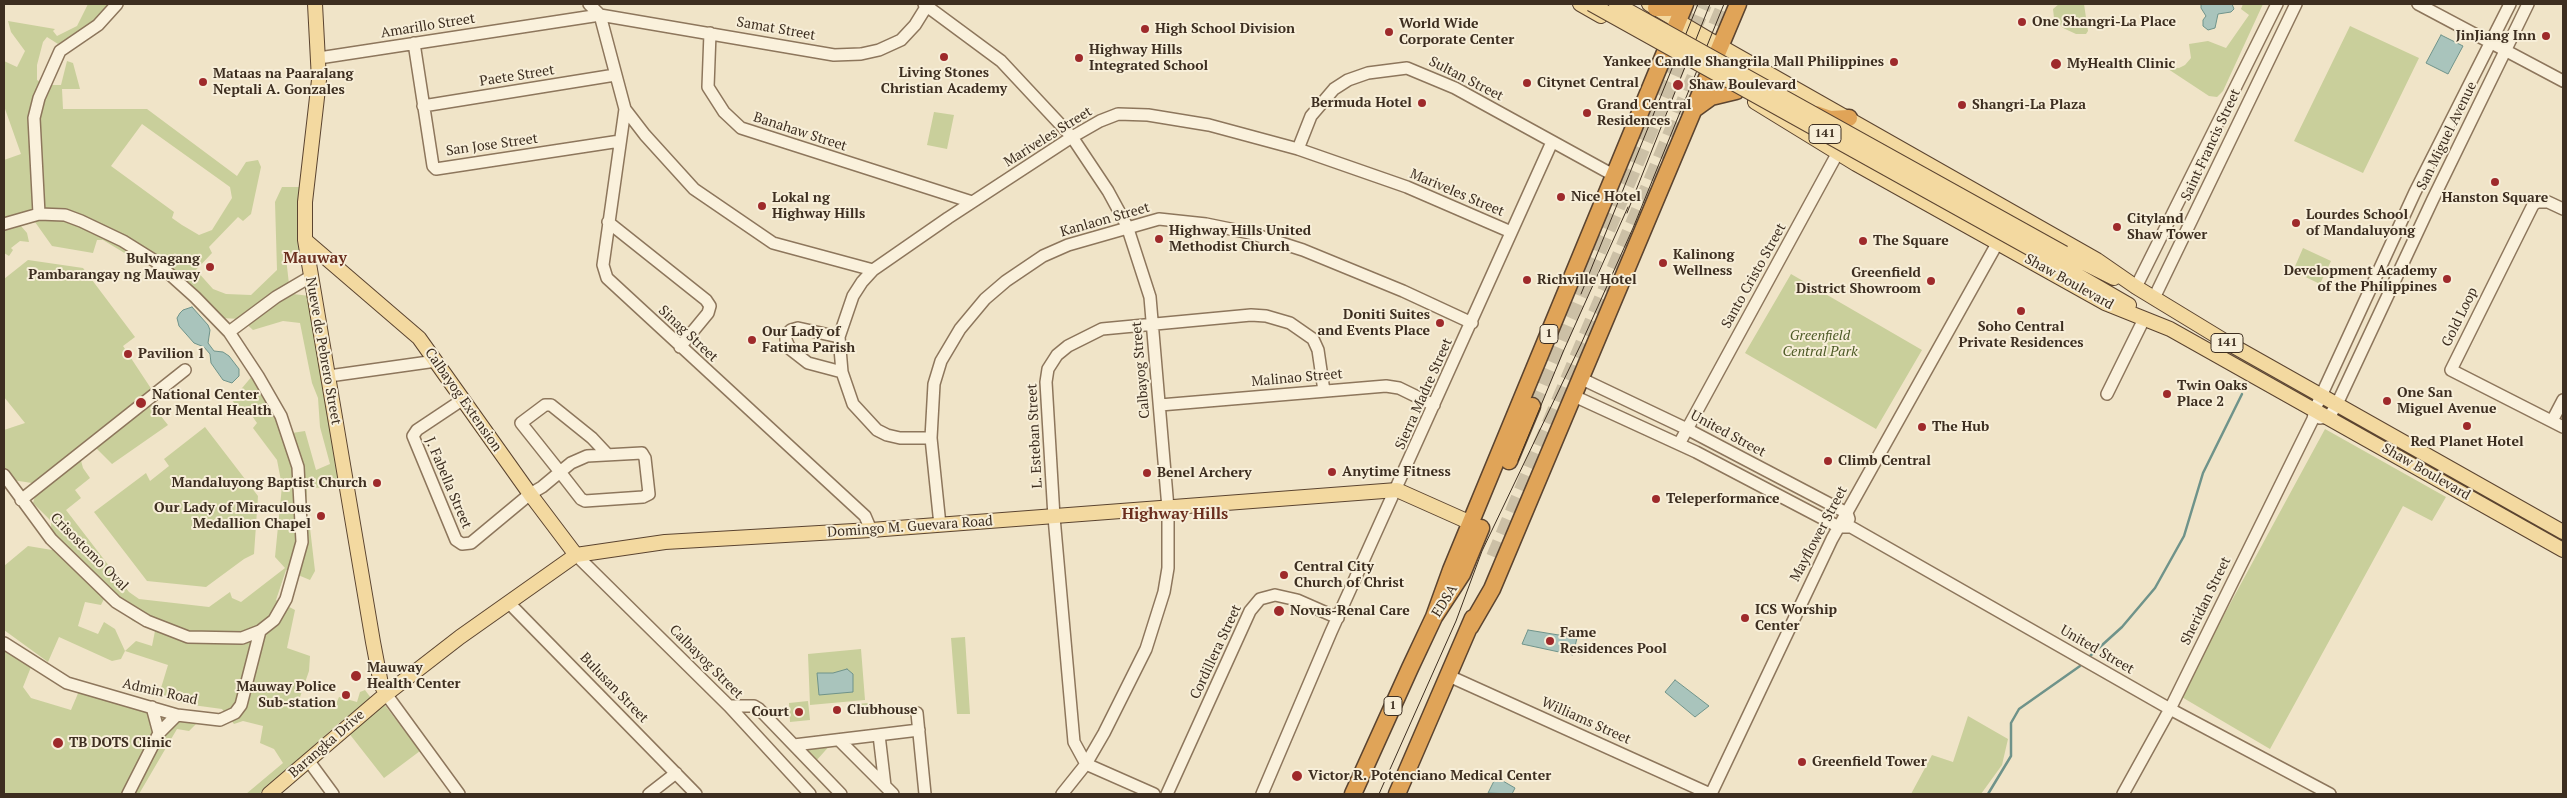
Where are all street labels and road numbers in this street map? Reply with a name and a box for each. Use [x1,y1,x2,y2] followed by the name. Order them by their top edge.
[380,10,476,42] street label: Amarillo Street
[735,14,817,44] street label: Samat Street
[1426,53,1506,105] street label: Sultan Street
[478,62,556,90] street label: Paete Street
[2413,79,2481,193] street label: San Miguel Avenue
[2178,86,2244,204] street label: Saint Francis Street
[1001,103,1095,171] street label: Mariveles Street
[751,109,849,155] street label: Banahaw Street
[1809,125,1841,144] road number: 141
[445,130,539,160] street label: San Jose Street
[1407,166,1507,220] street label: Mariveles Street
[1058,199,1152,241] street label: Kanlaon Street
[1718,221,1790,331] street label: Santo Cristo Street
[2022,251,2116,313] street label: Shaw Boulevard
[302,276,344,426] street label: Nueve de Pebrero Street
[2438,285,2482,349] street label: Gold Loop
[655,302,721,366] street label: Sinag Street
[1128,321,1154,419] street label: Calbayog Street
[1540,324,1558,344] road number: 1
[2211,333,2243,352] road number: 141
[1392,336,1456,452] street label: Sierra Madre Street
[421,345,505,455] street label: Calbayog Extension
[1251,366,1343,390] street label: Malinao Street
[1024,383,1046,489] street label: L. Esteban Street
[1688,407,1768,461] street label: United Street
[421,435,475,531] street label: J. Fabella Street
[2379,440,2473,504] street label: Shaw Boulevard
[1787,483,1851,585] street label: Mayflower Street
[47,510,131,594] street label: Crisostomo Oval
[827,513,993,541] street label: Domingo M. Guevara Road
[2177,554,2235,648] street label: Sheridan Street
[1429,582,1461,620] street label: EDSA
[1187,602,1245,702] street label: Cordillera Street
[666,622,746,702] street label: Calbayog Street
[2057,622,2137,678] street label: United Street
[576,649,652,727] street label: Bulusan Street
[121,675,199,709] street label: Admin Road
[1539,694,1633,748] street label: Williams Street
[1384,696,1402,716] road number: 1
[286,707,368,781] street label: Barangka Drive

